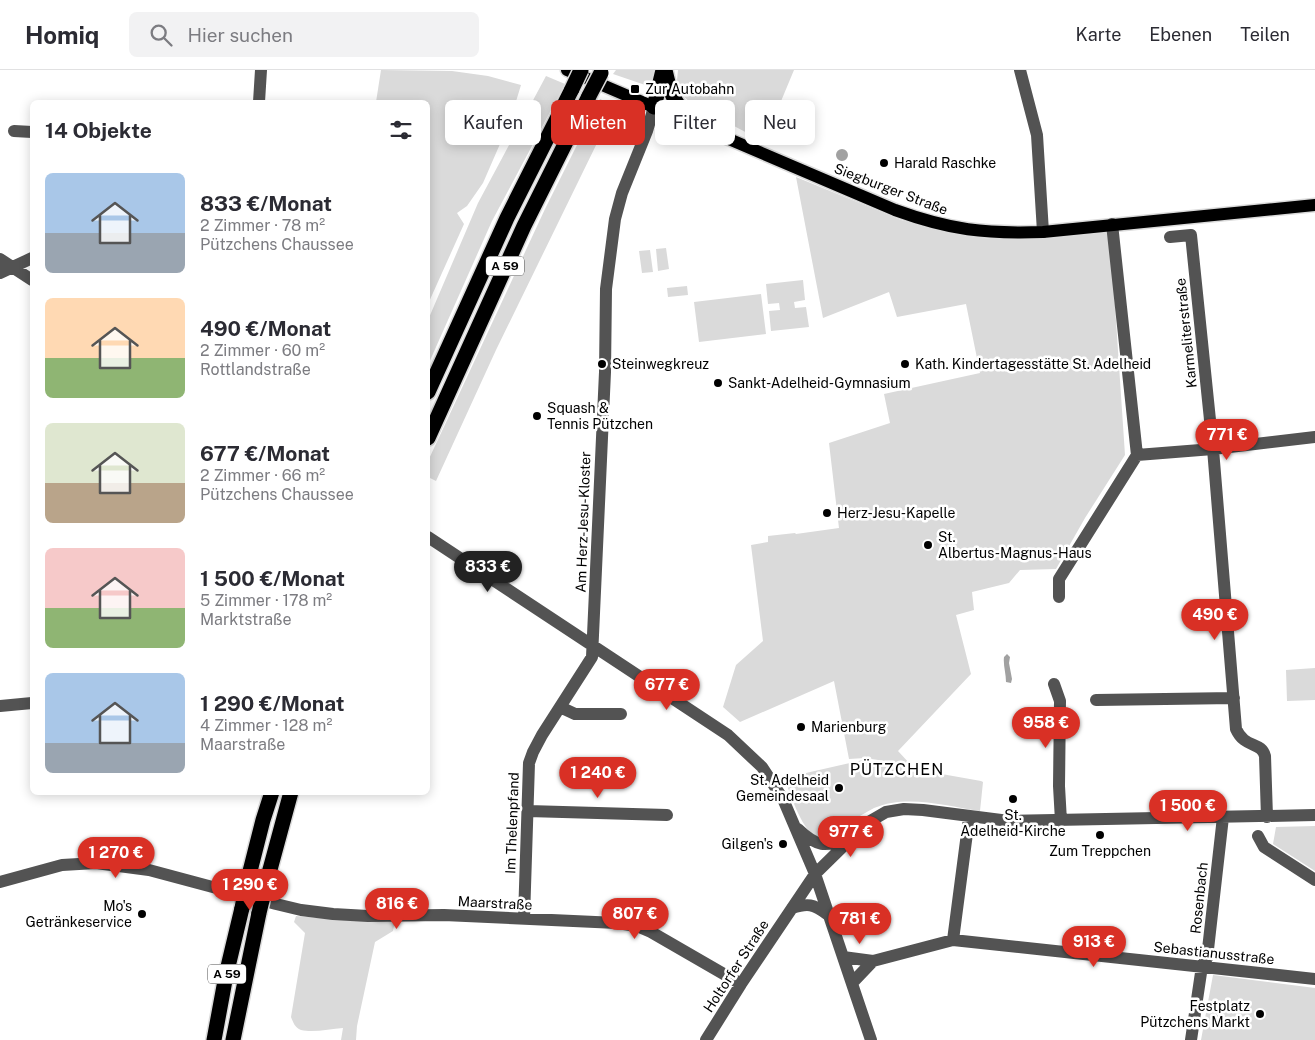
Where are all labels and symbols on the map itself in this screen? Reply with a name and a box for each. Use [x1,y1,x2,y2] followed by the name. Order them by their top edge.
[645,81,734,97] place label: Zur Autobahn
[629,83,641,95] marker: Zur Autobahn
[894,155,996,171] place label: Harald Raschke
[878,157,890,169] marker: Harald Raschke
[832,160,950,218] street label: Siegburger Straße
[486,257,524,276] road number: A 59
[1172,277,1200,389] street label: Karmeliterstraße
[612,356,709,372] place label: Steinwegkreuz
[915,356,1151,372] place label: Kath. Kindertagesstätte St. Adelheid
[596,358,608,370] marker: Steinwegkreuz
[899,358,911,370] marker: Kath. Kindertagesstätte St. Adelheid
[728,375,911,391] place label: Sankt-Adelheid-Gymnasium
[712,377,724,389] marker: Sankt-Adelheid-Gymnasium
[547,400,653,432] place label: Squash & Tennis Pützchen
[531,410,543,422] marker: Squash & Tennis Pützchen
[1192,418,1262,461] pin: 771 €
[573,451,593,593] street label: Am Herz-Jesu-Kloster
[837,505,955,521] place label: Herz-Jesu-Kapelle
[821,507,833,519] marker: Herz-Jesu-Kapelle
[938,529,1092,561] place label: St. Albertus-Magnus-Haus
[922,539,934,551] marker: St. Albertus-Magnus-Haus
[453,550,523,593] pin: 833 €
[1180,598,1250,641] pin: 490 €
[632,668,702,711] pin: 677 €
[1011,706,1081,749] pin: 958 €
[811,719,887,735] place label: Marienburg
[795,721,807,733] marker: Marienburg
[552,756,644,799] pin: 1 240 €
[850,759,944,779] district label: PÜTZCHEN
[502,772,522,874] street label: Im Thelenpfand
[736,772,829,804] place label: St. Adelheid Gemeindesaal
[833,782,845,794] marker: St. Adelheid Gemeindesaal
[1142,790,1234,832] pin: 1 500 €
[1007,793,1019,805] marker: St. Adelheid-Kirche
[960,807,1066,839] place label: St. Adelheid-Kirche
[816,816,886,858] pin: 977 €
[1094,829,1106,841] marker: Zum Treppchen
[70,836,162,879] pin: 1 270 €
[722,836,773,852] place label: Gilgen's
[777,838,789,850] marker: Gilgen's
[1049,843,1151,859] place label: Zum Treppchen
[1187,861,1211,935] street label: Rosenbach
[204,868,296,911] pin: 1 290 €
[362,888,432,930] pin: 816 €
[457,893,533,913] street label: Maarstraße
[26,898,132,930] place label: Mo's Getränkeservice
[600,898,670,940] pin: 807 €
[825,902,895,945] pin: 781 €
[136,908,148,920] marker: Mo's Getränkeservice
[700,917,772,1015] street label: Holtorfer Straße
[1059,926,1129,968] pin: 913 €
[1153,939,1275,967] street label: Sebastianusstraße
[208,964,246,984] road number: A 59
[1140,998,1250,1030] place label: Festplatz Pützchens Markt
[1254,1008,1266,1020] marker: Festplatz Pützchens Markt

